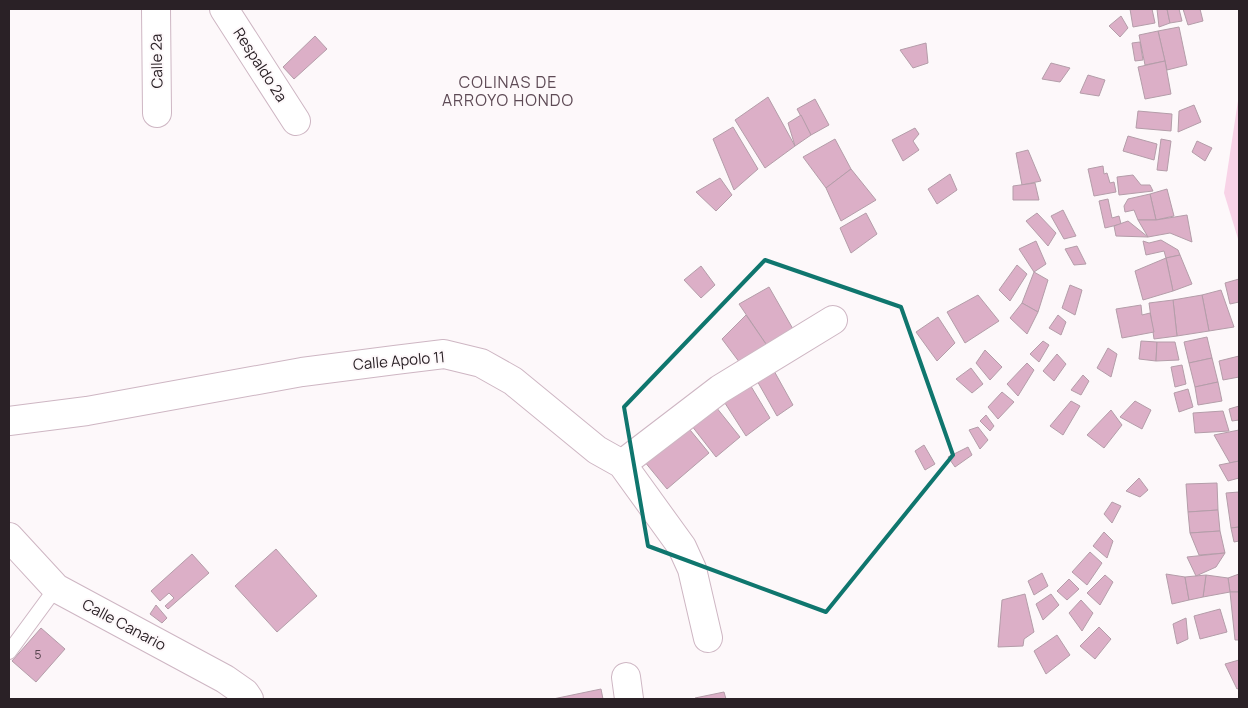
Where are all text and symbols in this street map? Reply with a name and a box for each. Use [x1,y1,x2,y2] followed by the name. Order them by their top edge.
[229,24,292,106] street label: Respaldo 2a
[146,33,167,89] street label: Calle 2a
[442,71,574,111] district label: COLINAS DE ARROYO HONDO
[352,346,446,375] street label: Calle Apolo 11
[79,594,170,655] street label: Calle Canario
[35,646,42,663] house number: 5

